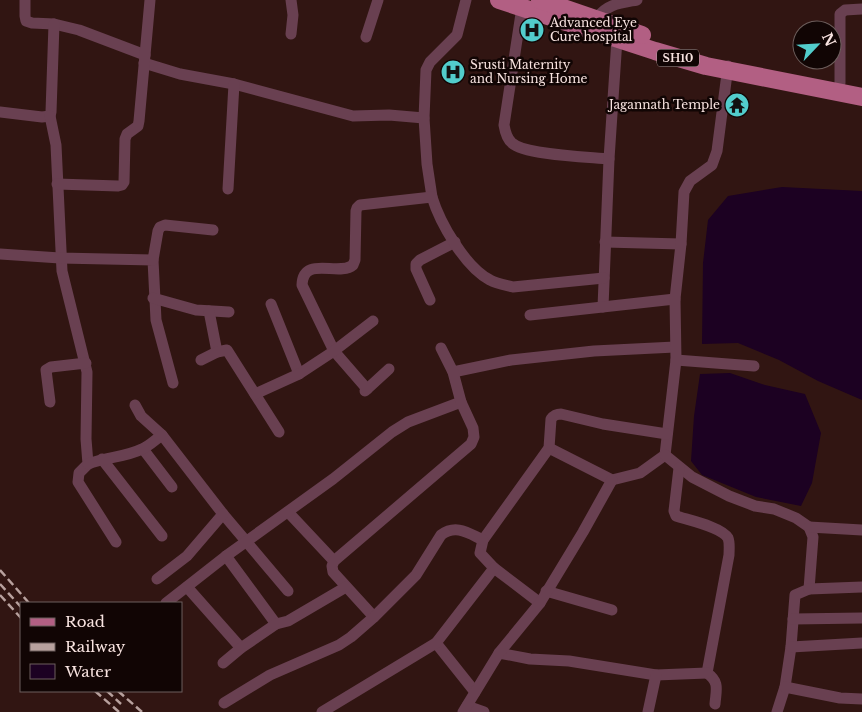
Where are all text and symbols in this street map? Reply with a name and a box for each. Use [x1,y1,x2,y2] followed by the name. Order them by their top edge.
[549,15,637,44] place label: Advanced Eye Cure hospital
[519,17,545,43] hospital icon: Advanced Eye Cure hospital
[792,20,842,70] north arrow
[818,30,840,49] text: N
[657,49,699,66] road number: SH10
[470,57,588,86] place label: Srusti Maternity and Nursing Home
[440,59,466,85] hospital icon: Srusti Maternity and Nursing Home
[724,92,750,118] temple icon: Jagannath Temple
[607,97,720,112] place label: Jagannath Temple
[20,602,182,692] legend
[65,612,105,631] text: Road
[65,637,126,656] text: Railway
[64,662,112,681] text: Water

